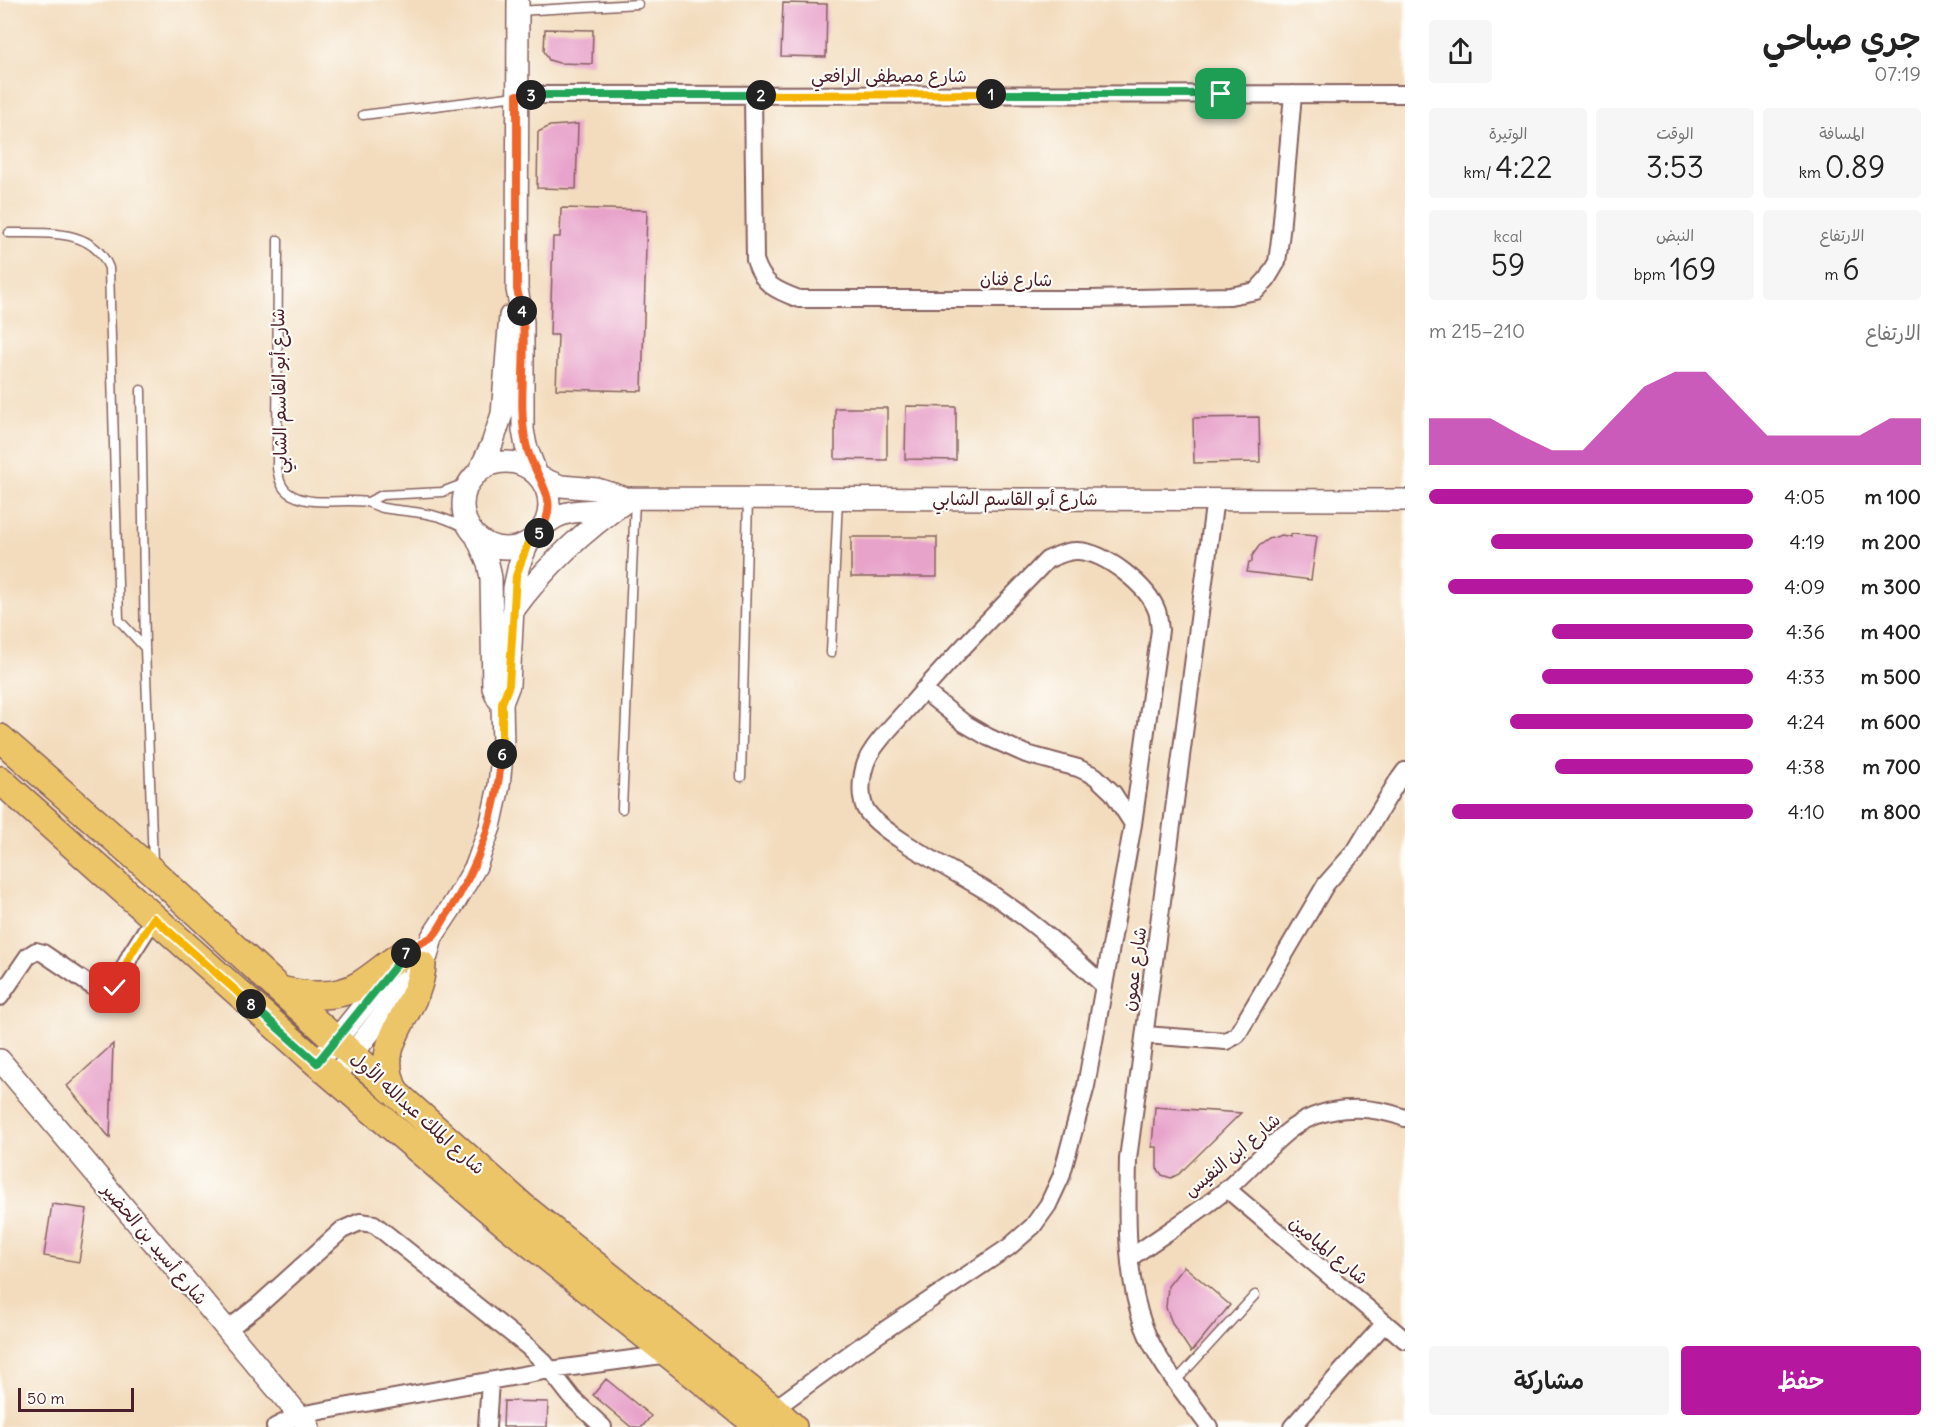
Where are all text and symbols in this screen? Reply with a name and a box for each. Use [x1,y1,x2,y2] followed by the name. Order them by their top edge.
[1762,17,1921,59] text: جري صباحي
[1429,20,1492,83] button: share
[1874,61,1921,86] text: 07:19
[811,64,967,92] street label: شارع مصطفى الرافعي
[1195,68,1246,119] pin
[1204,77,1237,110] icon: arrive
[976,79,1006,109] pin: 1
[516,80,546,110] pin: 3
[746,80,776,110] pin: 2
[988,84,994,104] text: 1
[526,85,536,105] text: 3
[757,85,765,105] text: 2
[1489,123,1527,143] text: الوتيرة
[1656,123,1694,143] text: الوقت
[1819,123,1865,143] text: المسافة
[1495,148,1552,186] text: 4:22
[1646,148,1704,186] text: 3:53
[1825,148,1885,186] text: 0.89
[1464,162,1495,182] text: /km
[1799,162,1825,182] text: km
[1656,225,1694,245] text: النبض
[1820,225,1864,245] text: الارتفاع
[1494,226,1522,246] text: kcal
[1491,246,1525,284] text: 59
[1670,250,1716,288] text: 169
[1842,250,1860,288] text: 6
[1634,264,1670,284] text: bpm
[1824,264,1842,284] text: m
[980,267,1052,292] street label: شارع فنان
[507,296,537,326] pin: 4
[517,301,527,321] text: 4
[266,308,297,474] street label: شارع أبو القاسم الشابي
[1429,318,1525,343] text: 210–215 m
[1865,320,1921,345] text: الارتفاع
[1784,484,1825,509] text: 4:05
[1864,484,1921,509] text: 100 m
[932,487,1098,515] street label: شارع أبو القاسم الشابي
[524,518,554,548] pin: 5
[534,523,544,543] text: 5
[1789,529,1825,554] text: 4:19
[1861,529,1921,554] text: 200 m
[1784,574,1825,599] text: 4:09
[1861,574,1921,599] text: 300 m
[1786,619,1825,644] text: 4:36
[1861,619,1921,644] text: 400 m
[1786,664,1825,689] text: 4:33
[1861,664,1921,689] text: 500 m
[1787,709,1825,734] text: 4:24
[1861,709,1921,734] text: 600 m
[487,739,517,769] pin: 6
[497,744,507,764] text: 6
[1786,754,1825,779] text: 4:38
[1863,754,1921,779] text: 700 m
[1788,799,1825,824] text: 4:10
[1861,799,1921,824] text: 800 m
[1117,925,1152,1013] street label: شارع عمون
[391,938,421,968] pin: 7
[402,943,410,963] text: 7
[89,962,140,1013] pin
[98,971,131,1004] icon: check
[236,989,266,1019] pin: 8
[246,994,256,1014] text: 8
[345,1047,490,1180] street label: شارع الملك عبدالله الأول
[1179,1108,1285,1203] street label: شارع ابن النفيس
[95,1177,213,1310] street label: شارع أسيد بن الحضير
[1284,1210,1373,1290] street label: شارع الميامين
[1429,1346,1669,1415] button: مشاركة
[1681,1346,1921,1415] button: حفظ
[18,1385,134,1412] scale bar
[27,1388,65,1408] text: 50 m

